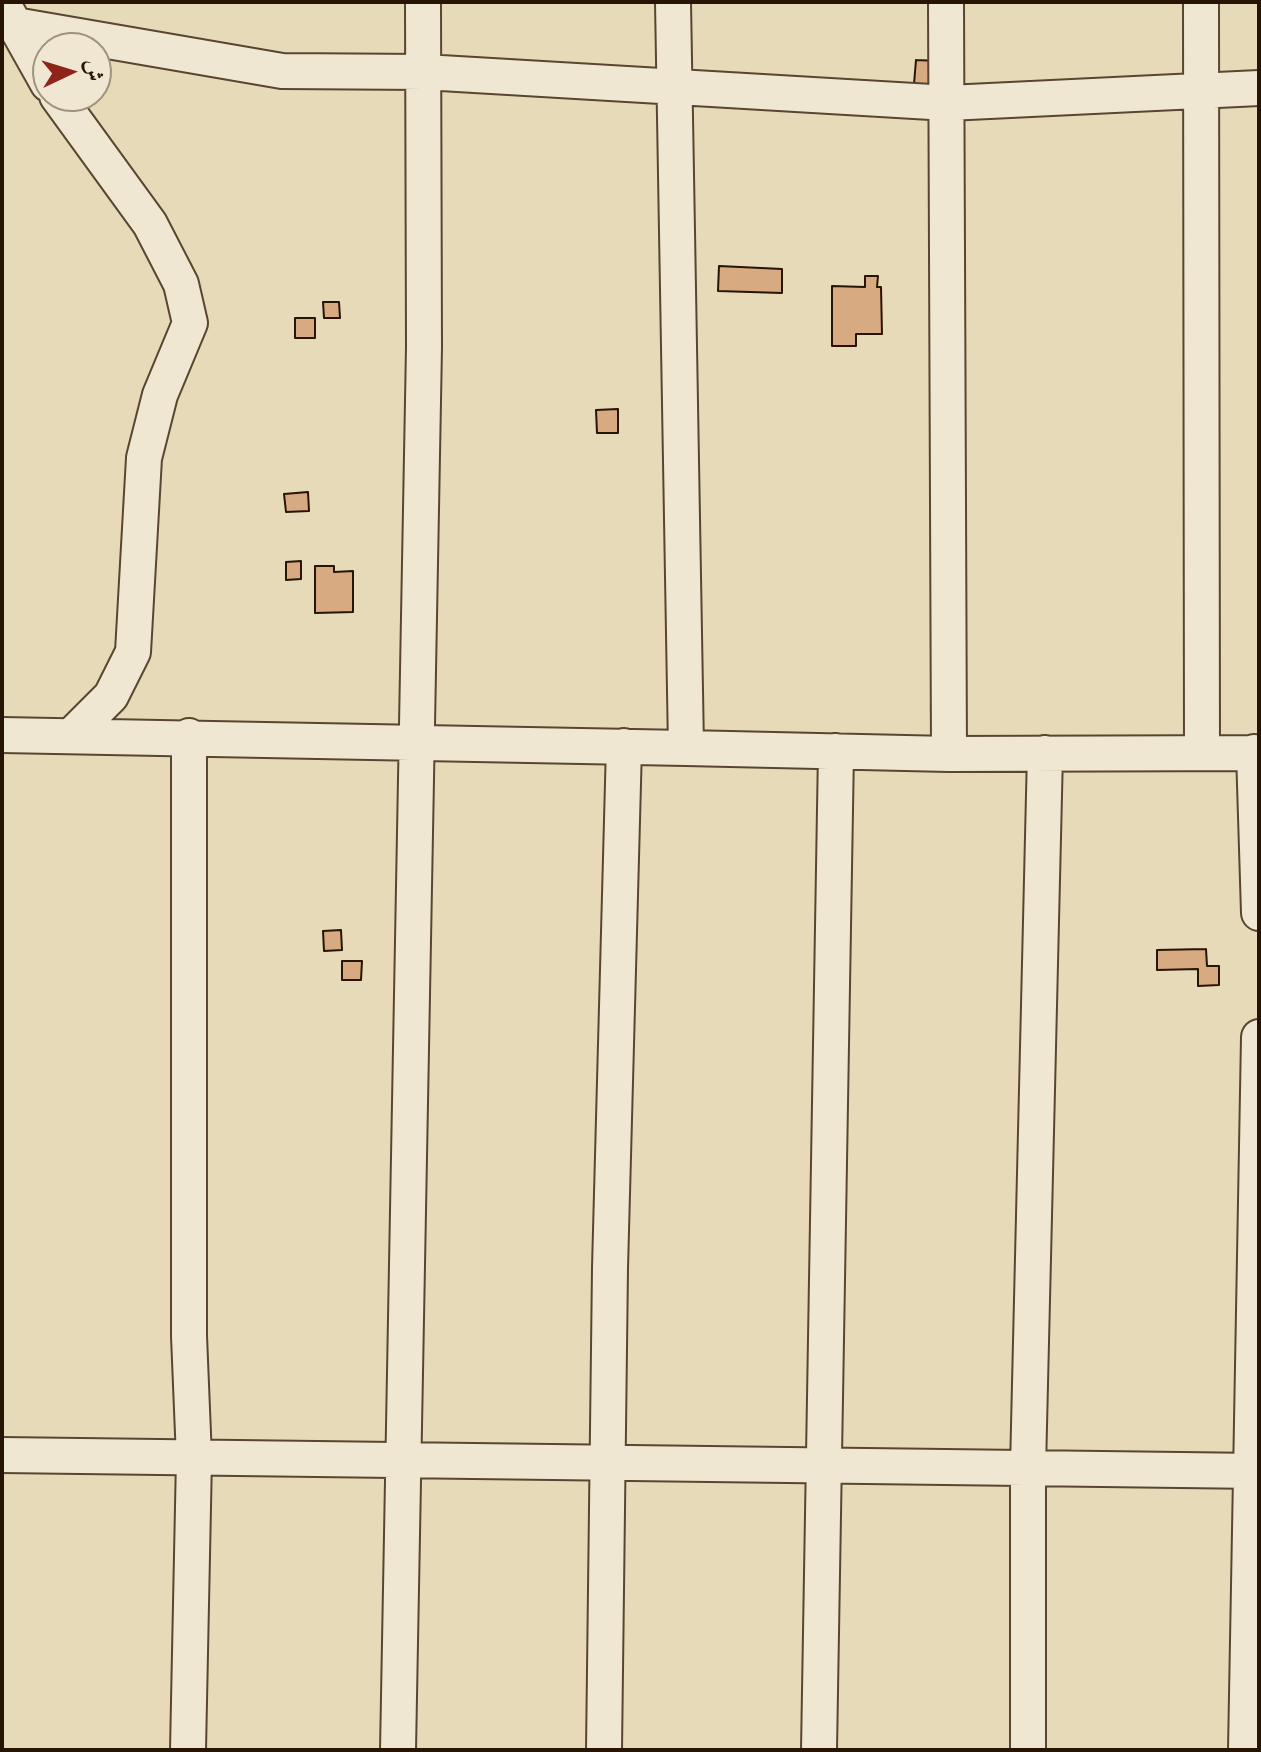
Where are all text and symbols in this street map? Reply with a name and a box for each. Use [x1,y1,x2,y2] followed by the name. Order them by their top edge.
[32,32,112,112] north arrow
[78,59,110,82] text: ش

